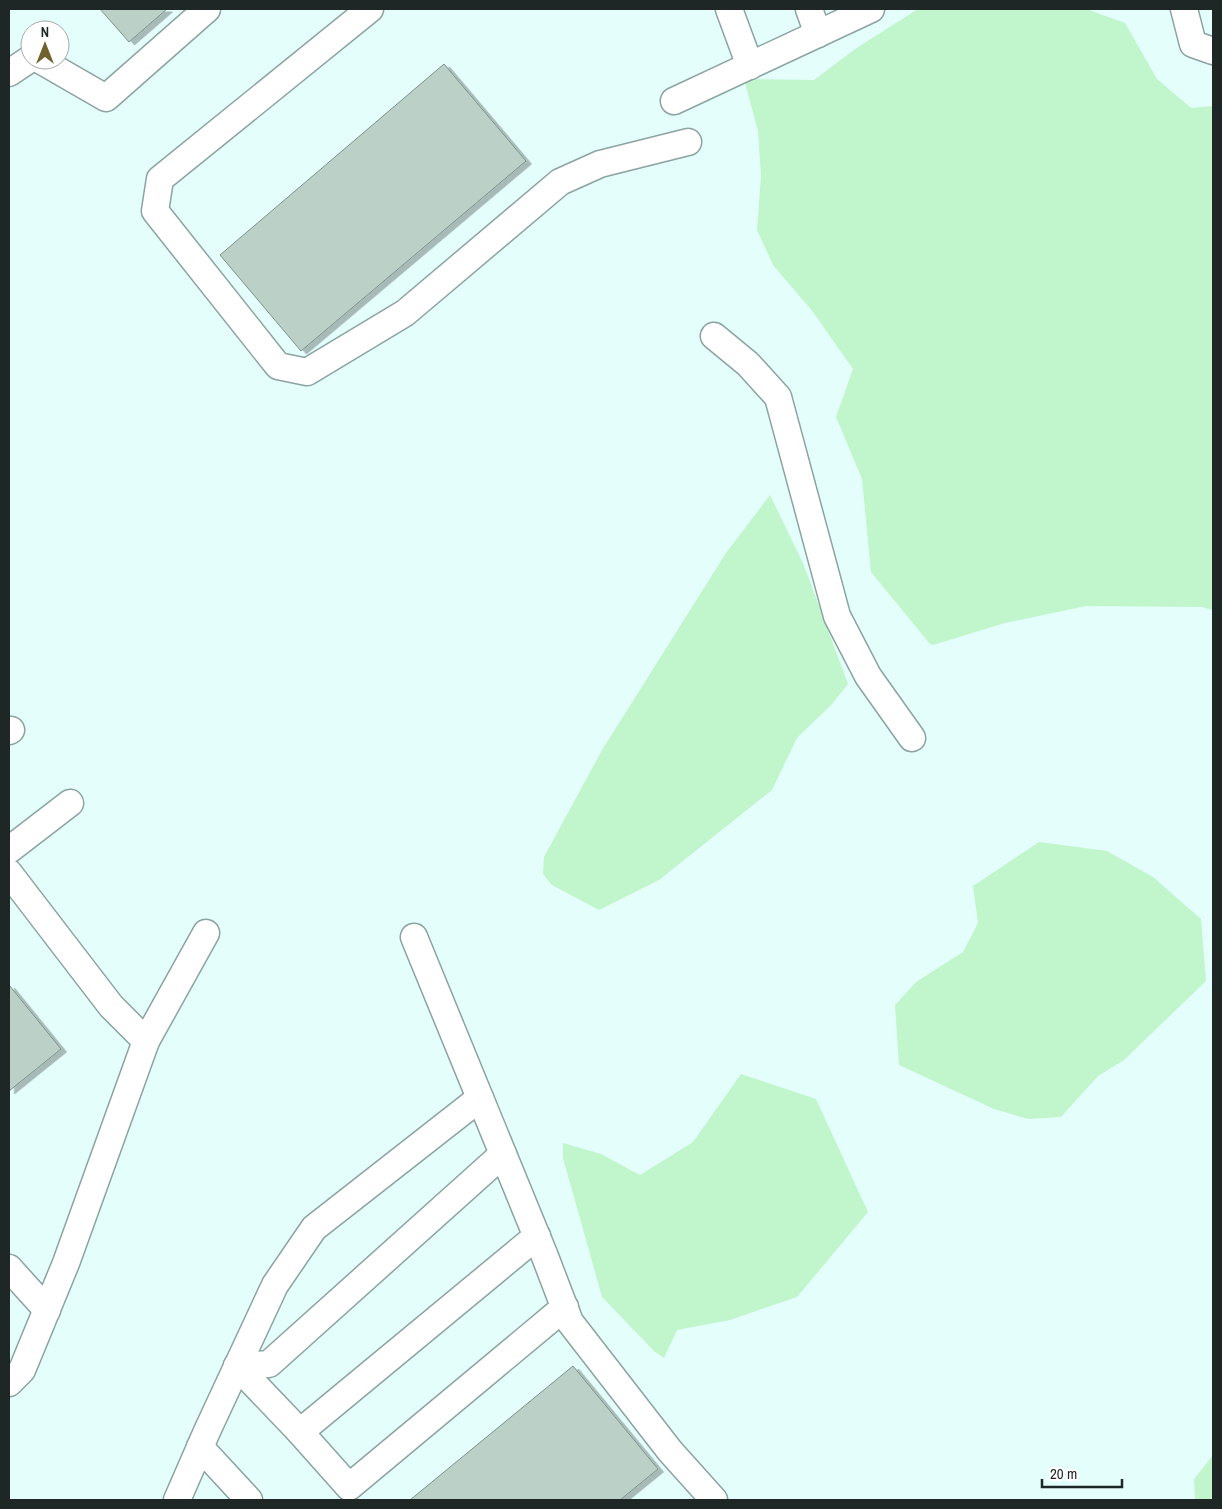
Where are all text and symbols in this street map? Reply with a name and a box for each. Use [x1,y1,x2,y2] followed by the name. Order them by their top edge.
[20,20,70,70] north arrow
[41,23,49,41] text: N
[1042,1456,1122,1488] scale bar
[1050,1463,1077,1484] text: 20 m

